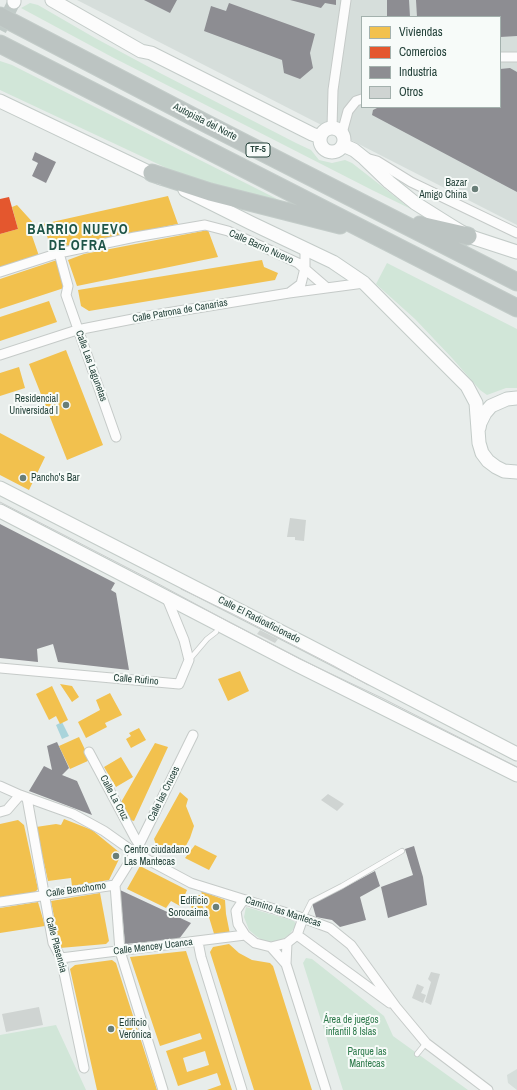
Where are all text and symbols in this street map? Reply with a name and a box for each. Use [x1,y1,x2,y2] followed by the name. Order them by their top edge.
[361,16,501,108] legend
[399,24,443,40] text: Viviendas
[399,44,447,60] text: Comercios
[399,64,437,80] text: Industria
[399,84,423,100] text: Otros
[171,101,239,143] street label: Autopista del Norte
[246,143,270,157] road number: TF-5
[419,177,467,200] place label: Bazar Amigo China
[470,184,480,194] marker: Bazar Amigo China
[27,222,129,254] district label: BARRIO NUEVO DE OFRA
[227,227,295,267] street label: Calle Barrio Nuevo
[131,297,229,325] street label: Calle Patrona de Canarias
[73,329,109,403] street label: Calle Las Lagunetas
[9,393,58,416] place label: Residencial Universidad I
[61,400,71,410] marker: Residencial Universidad I
[31,472,80,484] place label: Pancho's Bar
[18,473,28,483] marker: Pancho's Bar
[216,594,302,646] street label: Calle El Radioaficionado
[113,672,159,688] street label: Calle Rufino
[146,765,182,823] street label: Calle las Cruces
[97,773,131,823] street label: Calle La Cruz
[124,844,189,868] place label: Centro ciudadano Las Mantecas
[111,851,121,861] marker: Centro ciudadano Las Mantecas
[45,880,107,900] street label: Calle Benchomo
[243,894,323,930] street label: Camino las Mantecas
[168,895,208,918] place label: Edificio Sorocaima
[211,902,221,912] marker: Edificio Sorocaima
[43,916,69,974] street label: Calle Plasencia
[113,936,193,958] street label: Calle Mencey Ucanca
[323,1014,379,1038] park label: Área de juegos infantil 8 Islas
[119,1017,151,1040] place label: Edificio Verónica
[106,1024,116,1034] marker: Edificio Verónica
[347,1046,387,1070] park label: Parque las Mantecas

